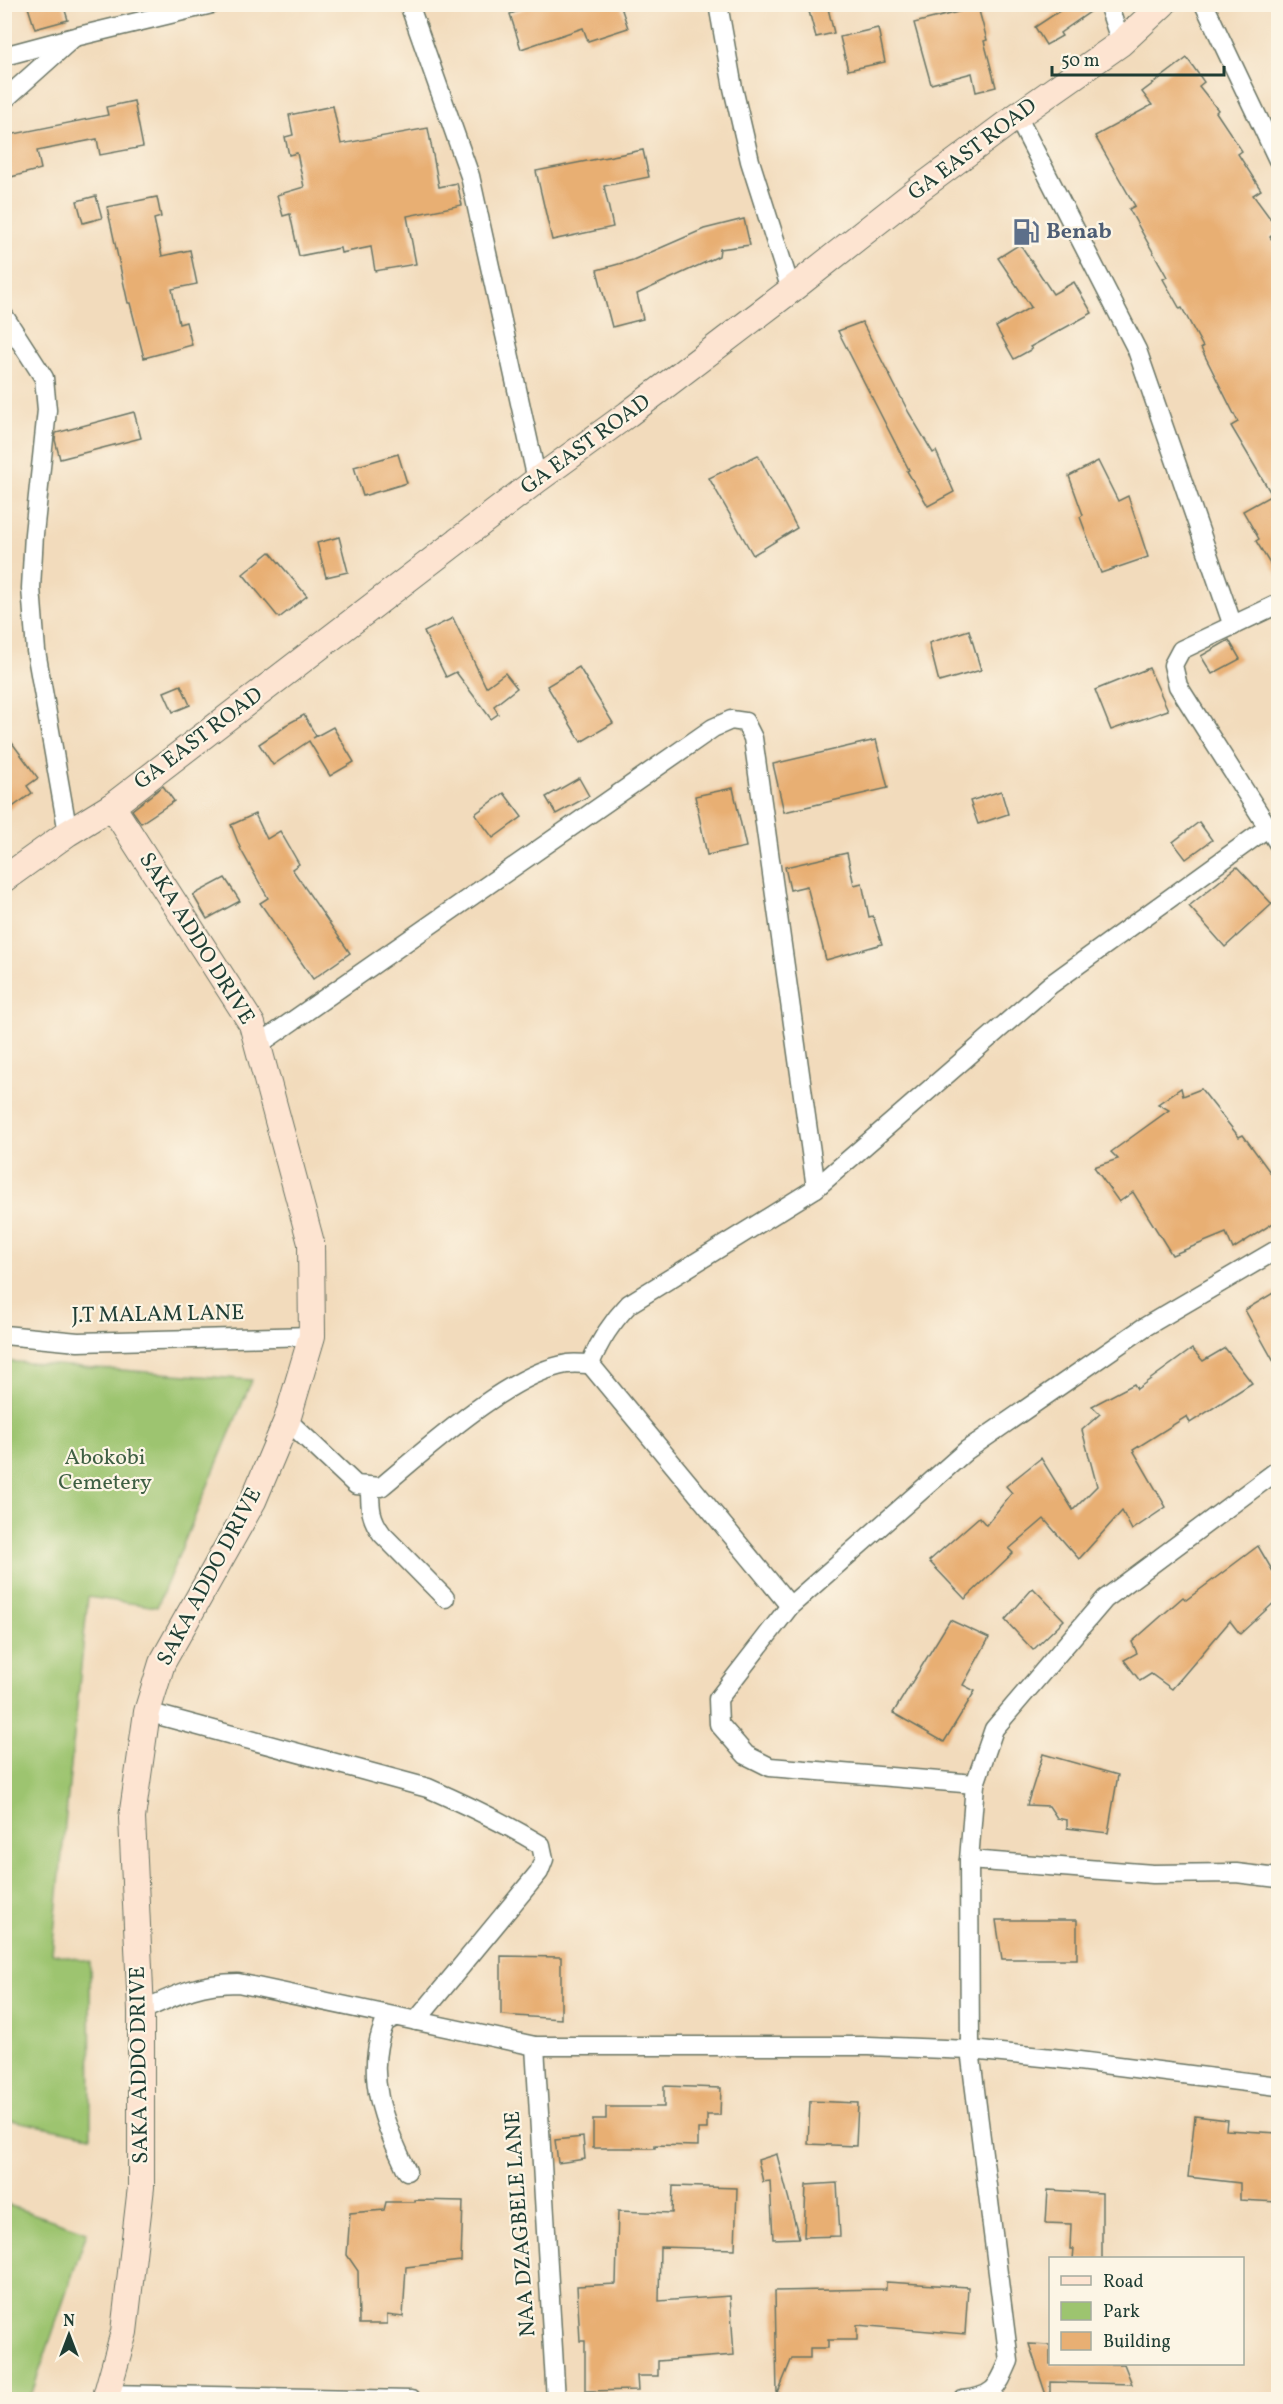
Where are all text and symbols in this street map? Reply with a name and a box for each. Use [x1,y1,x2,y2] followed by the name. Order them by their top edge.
[1052,39,1224,77] scale bar
[1061,49,1100,74] text: 50 m
[902,91,1044,209] street label: GA EAST ROAD
[1011,217,1041,247] fuel station icon: Benab
[1046,217,1112,248] place label: Benab
[515,387,657,503] street label: GA EAST ROAD
[128,680,270,798] street label: GA EAST ROAD
[130,847,262,1031] street label: SAKA ADDO DRIVE
[71,1298,245,1332] street label: J.T MALAM LANE
[58,1443,152,1499] park label: Abokobi Cemetery
[150,1482,270,1672] street label: SAKA ADDO DRIVE
[123,1966,157,2164] street label: SAKA ADDO DRIVE
[498,2110,544,2338] street label: NAA DZAGBELE LANE
[1049,2257,1244,2365] legend
[1103,2270,1144,2295] text: Road
[1103,2300,1140,2325] text: Park
[39,2305,99,2365] north arrow
[63,2311,75,2333] text: N
[1103,2330,1171,2355] text: Building

